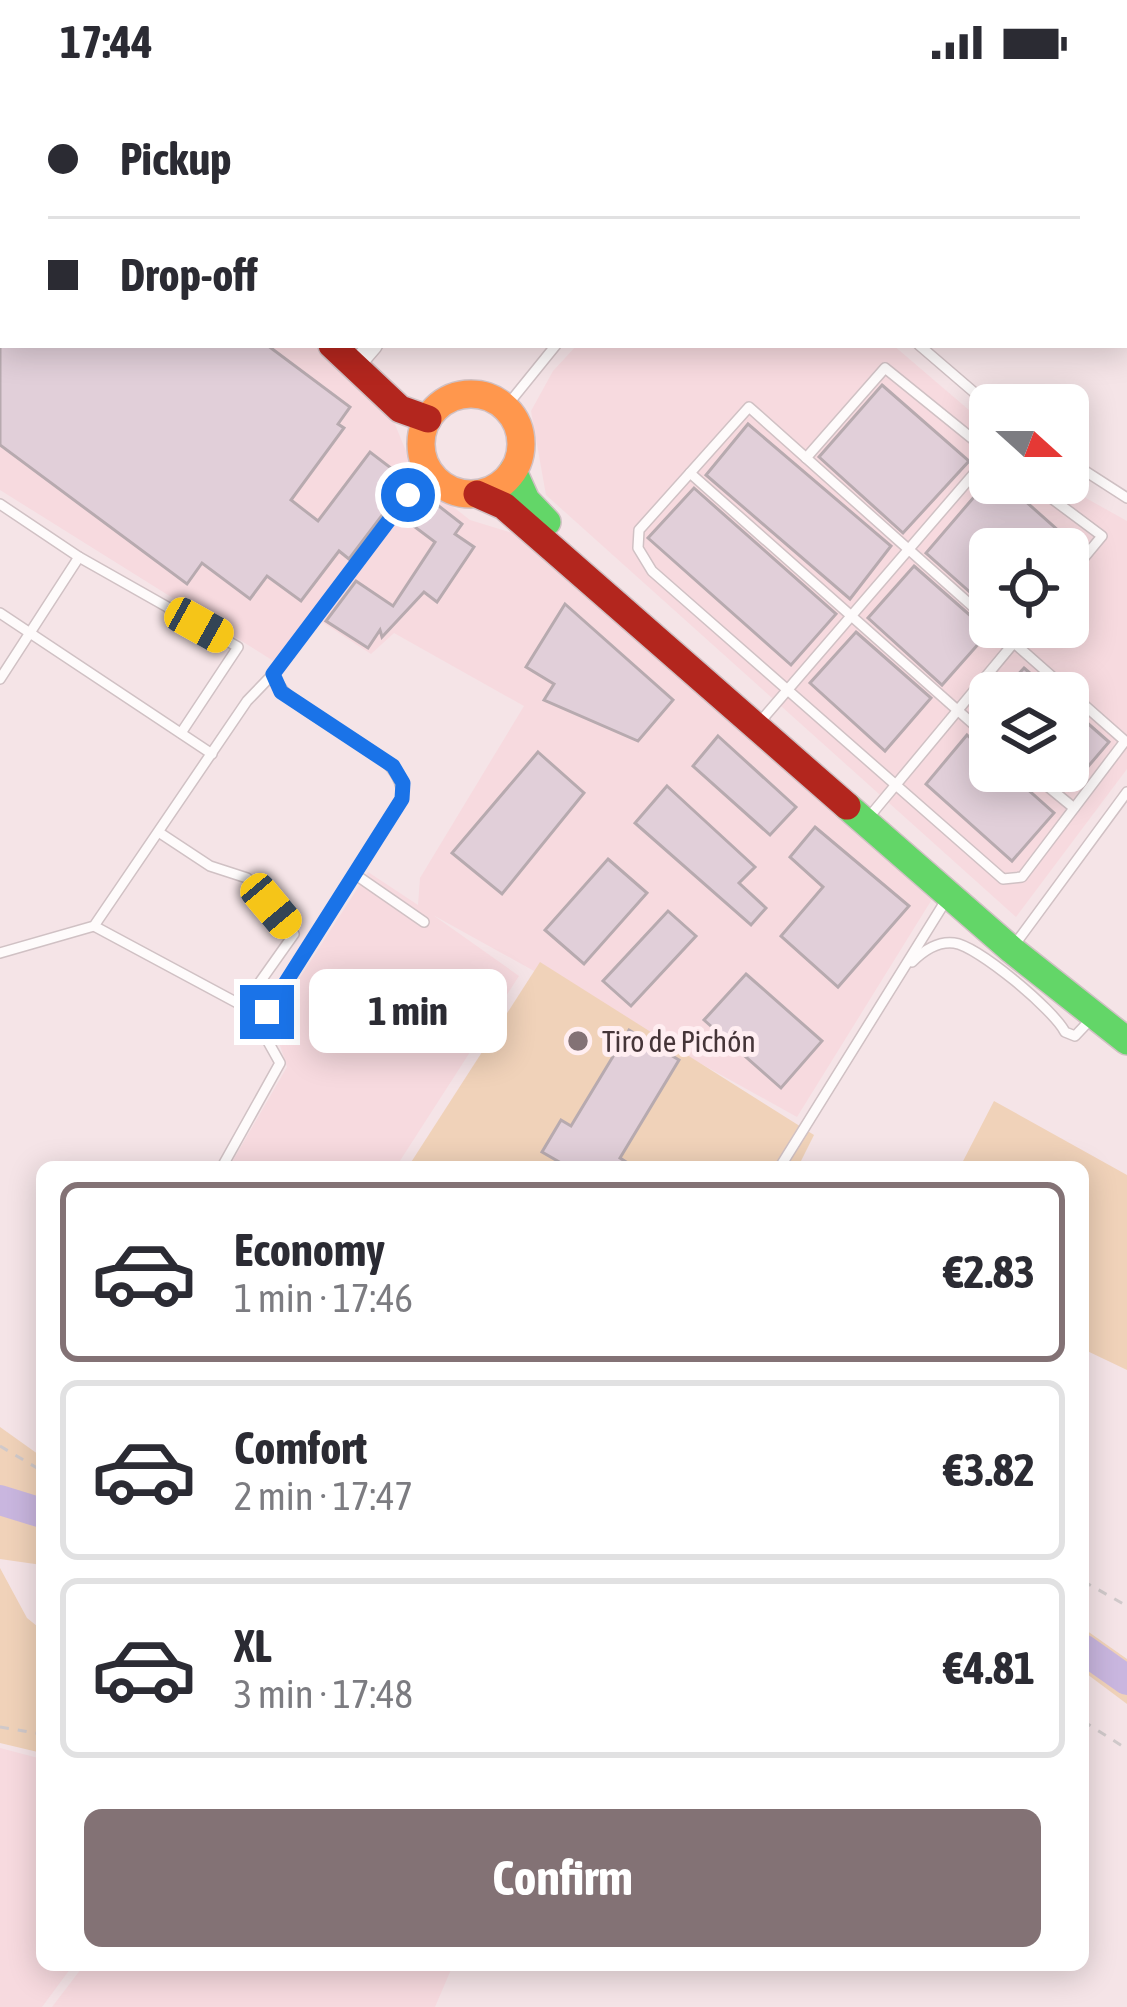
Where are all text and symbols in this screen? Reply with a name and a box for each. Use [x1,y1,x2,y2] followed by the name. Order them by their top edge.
[60,16,153,68] text: 17:44
[120,133,231,185] text: Pickup
[120,249,258,301] text: Drop-off
[969,384,1089,504] north arrow
[969,384,1089,792] map controls
[381,468,435,522] route start
[969,528,1089,648] button: locate
[159,592,239,658] car
[969,672,1089,792] button: layers
[234,867,308,945] car
[309,970,507,1054] callout: 1 min
[240,985,294,1039] route end
[368,989,448,1033] text: 1 min
[602,1024,756,1058] place label: Tiro de Pichón
[565,1028,591,1054] marker: Tiro de Pichón
[90,1218,198,1326] icon: car
[234,1224,385,1276] text: Economy
[943,1246,1035,1298] text: €2.83
[234,1276,413,1320] text: 1 min · 17:46
[90,1416,198,1524] icon: car
[234,1422,367,1474] text: Comfort
[943,1444,1035,1496] text: €3.82
[234,1474,413,1518] text: 2 min · 17:47
[90,1614,198,1722] icon: car
[234,1620,272,1672] text: XL
[943,1642,1035,1694] text: €4.81
[234,1672,413,1716] text: 3 min · 17:48
[84,1809,1041,1947] button: Confirm

